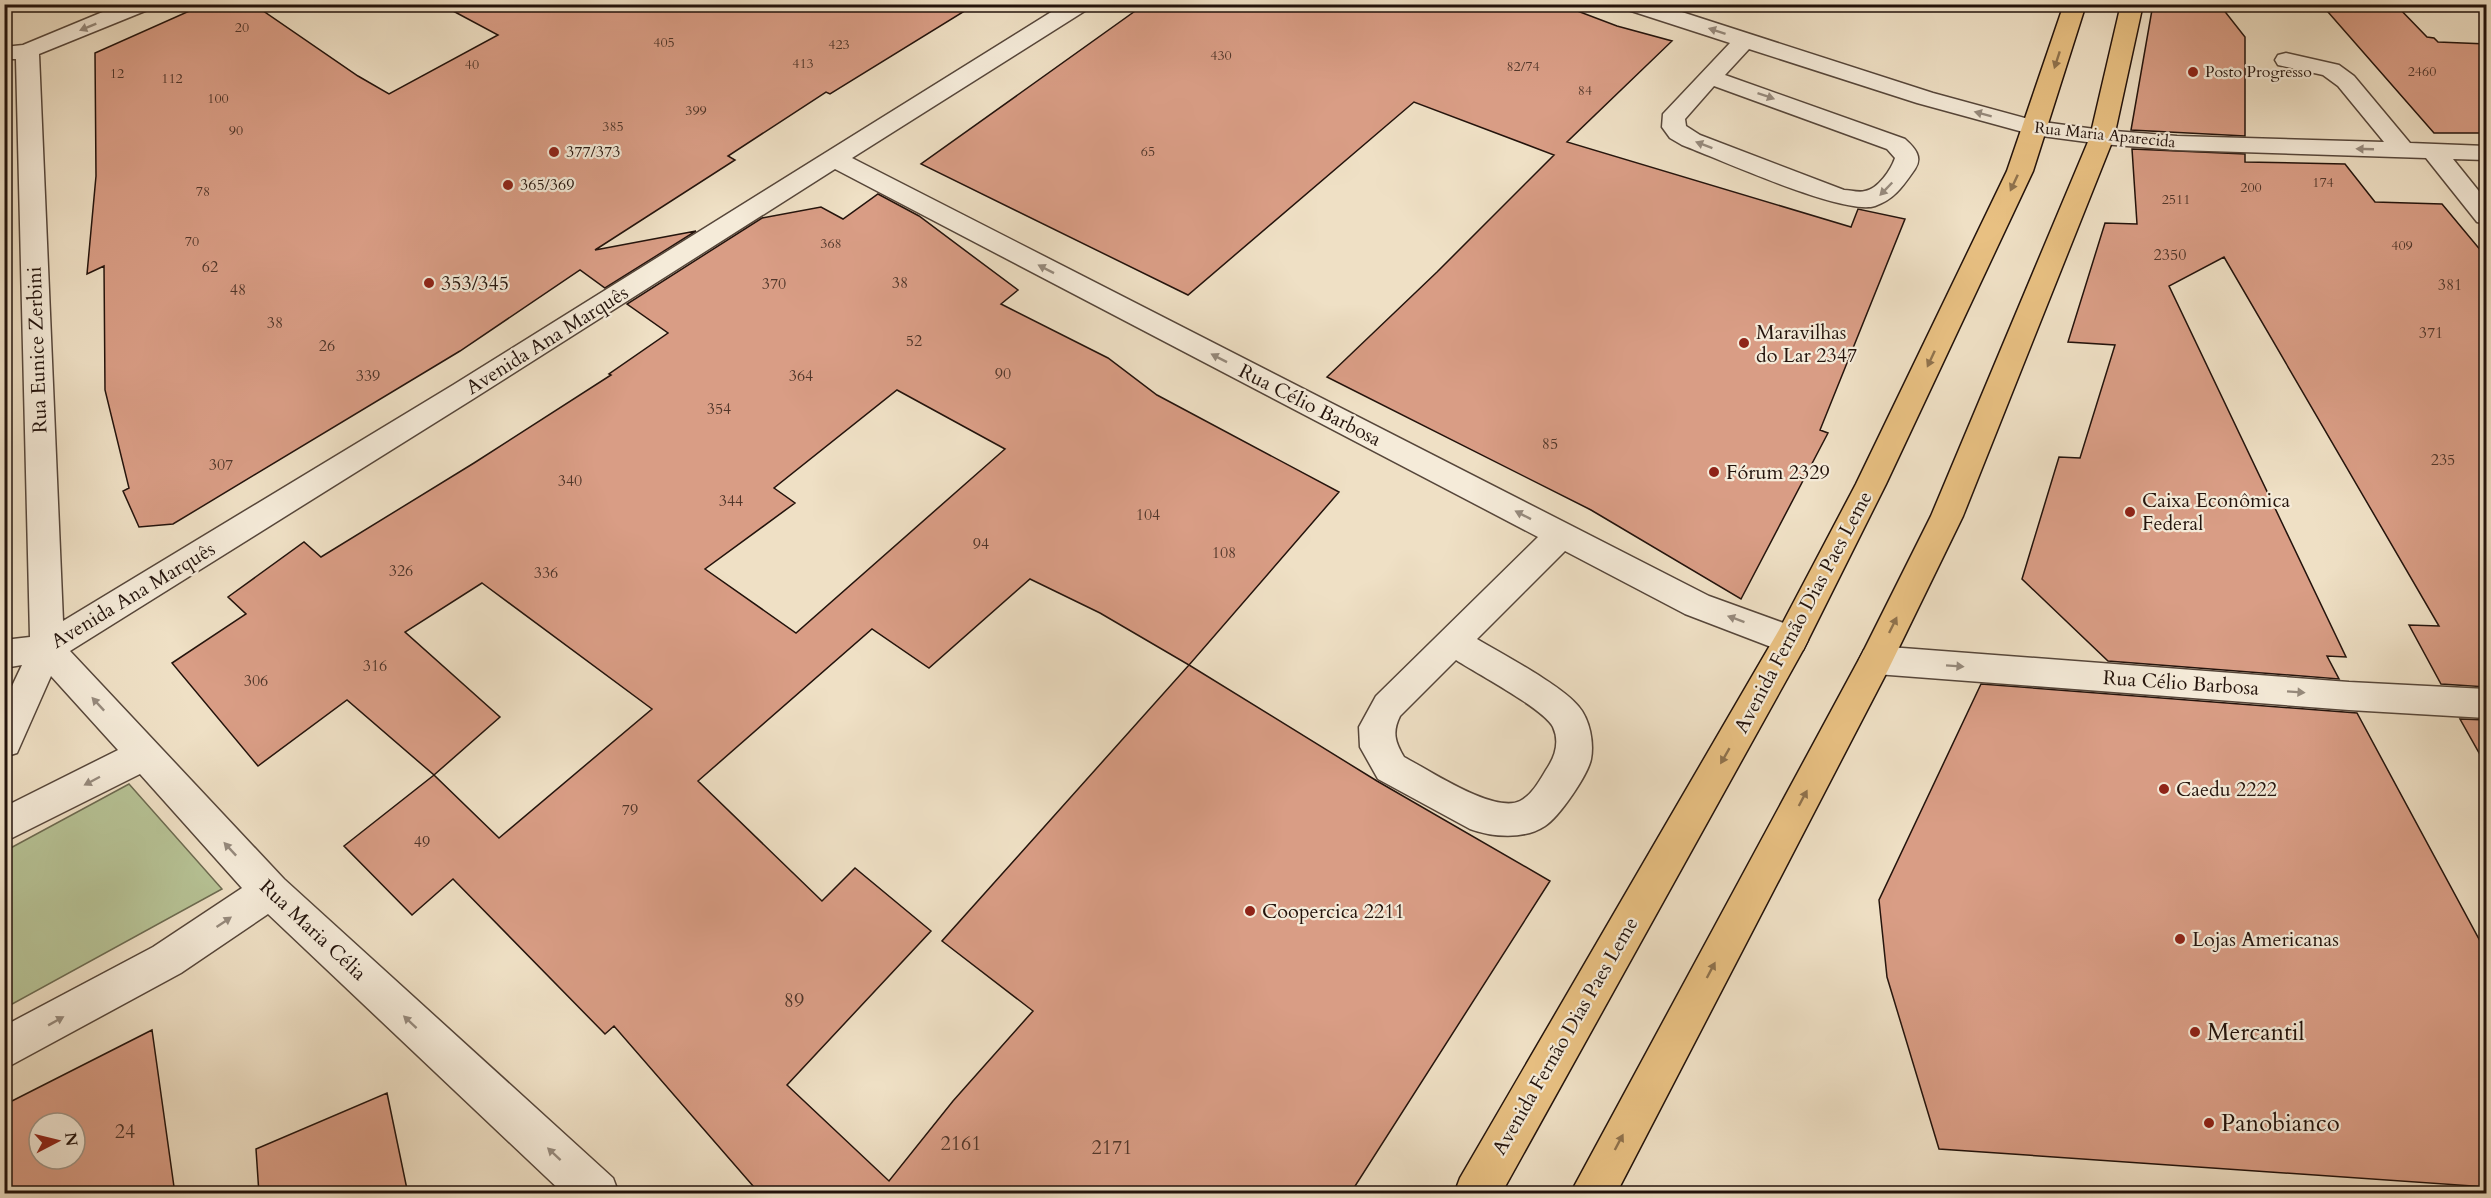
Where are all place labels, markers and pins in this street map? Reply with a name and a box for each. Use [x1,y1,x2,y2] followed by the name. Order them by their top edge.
[2205,61,2312,83] place label: Posto Progresso
[2186,65,2200,79] marker: Posto Progresso
[566,141,620,163] place label: 377/373
[547,145,561,159] marker: 377/373
[520,174,574,196] place label: 365/369
[501,178,515,192] marker: 365/369
[441,270,509,297] place label: 353/345
[422,276,436,290] marker: 353/345
[1756,319,1857,369] place label: Maravilhas do Lar 2347
[1737,336,1751,350] marker: Maravilhas do Lar 2347
[1726,459,1830,486] place label: Fórum 2329
[1707,465,1721,479] marker: Fórum 2329
[2142,487,2291,537] place label: Caixa Econômica Federal
[2123,505,2137,519] marker: Caixa Econômica Federal
[2176,776,2277,803] place label: Caedu 2222
[2157,782,2171,796] marker: Caedu 2222
[1262,898,1405,925] place label: Coopercica 2211
[1243,904,1257,918] marker: Coopercica 2211
[2192,926,2339,953] place label: Lojas Americanas
[2173,932,2187,946] marker: Lojas Americanas
[2207,1016,2305,1049] place label: Mercantil
[2188,1025,2202,1039] marker: Mercantil
[2221,1107,2340,1140] place label: Panobianco
[2202,1116,2216,1130] marker: Panobianco

